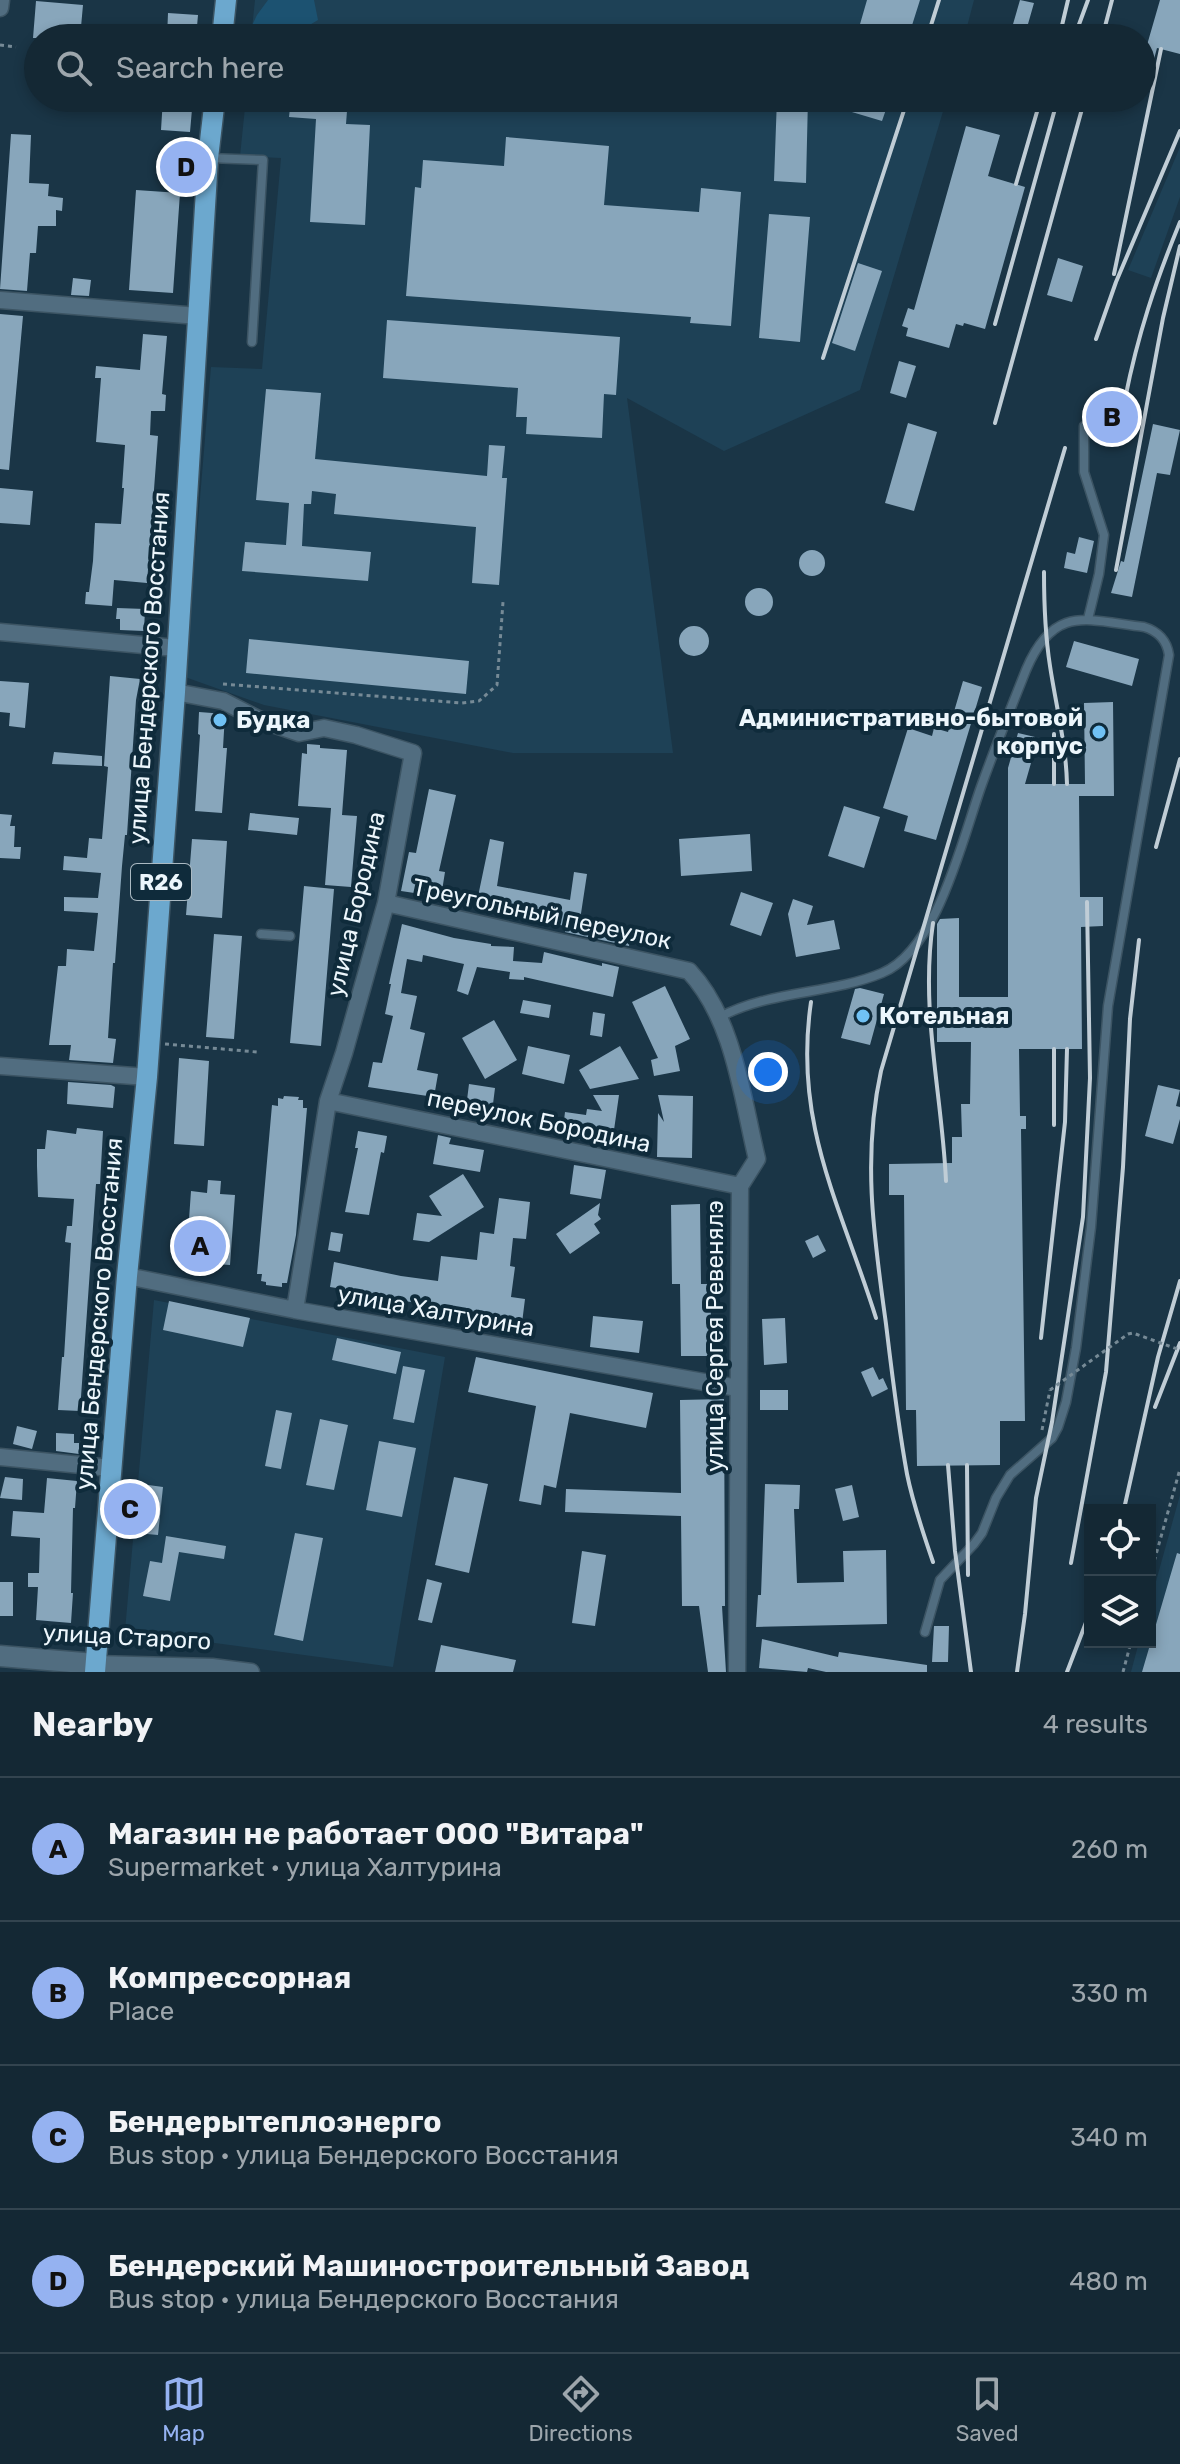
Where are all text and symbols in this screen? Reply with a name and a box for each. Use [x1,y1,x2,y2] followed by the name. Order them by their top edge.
[24,24,1156,112] search box
[52,46,96,90] icon: search
[116,50,284,86] text: Search here
[160,137,212,197] pin: D
[1086,387,1138,447] pin: B
[123,491,175,845] street label: улица Бендерского Восстания
[739,704,1083,760] place label: Административно-бытовой корпус
[236,706,310,734] place label: Будка
[211,711,229,729] marker: Будка
[1090,723,1108,741] marker: Административно-бытовой корпус
[321,809,391,999] street label: улица Бородина
[131,864,191,900] road number: R26
[410,873,674,955] street label: Треугольный переулок
[879,1002,1009,1030] place label: Котельная
[854,1007,872,1025] marker: Котельная
[748,1052,788,1092] your location
[425,1084,653,1158] street label: переулок Бородина
[70,1137,128,1491] street label: улица Бендерского Восстания
[701,1200,729,1472] street label: улица Сергея Ревенялэ
[174,1216,226,1276] pin: A
[335,1280,537,1342] street label: улица Халтурина
[104,1479,156,1539] pin: C
[1084,1504,1156,1648] map controls
[1084,1504,1156,1576] button: locate
[1084,1576,1156,1648] button: layers
[42,1619,212,1655] street label: улица Старого
[32,1704,153,1745] text: Nearby
[1043,1709,1148,1740] text: 4 results
[108,1816,644,1852] text: Магазин не работает ООО "Витара"
[49,1834,67,1865] text: A
[1071,1834,1148,1865] text: 260 m
[108,1852,502,1883] text: Supermarket · улица Халтурина
[108,1960,352,1996] text: Компрессорная
[49,1978,67,2009] text: B
[1071,1978,1148,2009] text: 330 m
[108,1996,174,2027] text: Place
[108,2104,442,2140] text: Бендерытеплоэнерго
[49,2122,67,2153] text: C
[1070,2122,1148,2153] text: 340 m
[108,2140,619,2171] text: Bus stop · улица Бендерского Восстания
[108,2248,749,2284] text: Бендерский Машиностроительный Завод
[49,2266,67,2297] text: D
[1069,2266,1148,2297] text: 480 m
[108,2284,619,2315] text: Bus stop · улица Бендерского Восстания
[162,2372,206,2447] tab: Map
[529,2372,633,2447] tab: Directions
[956,2372,1019,2447] tab: Saved

